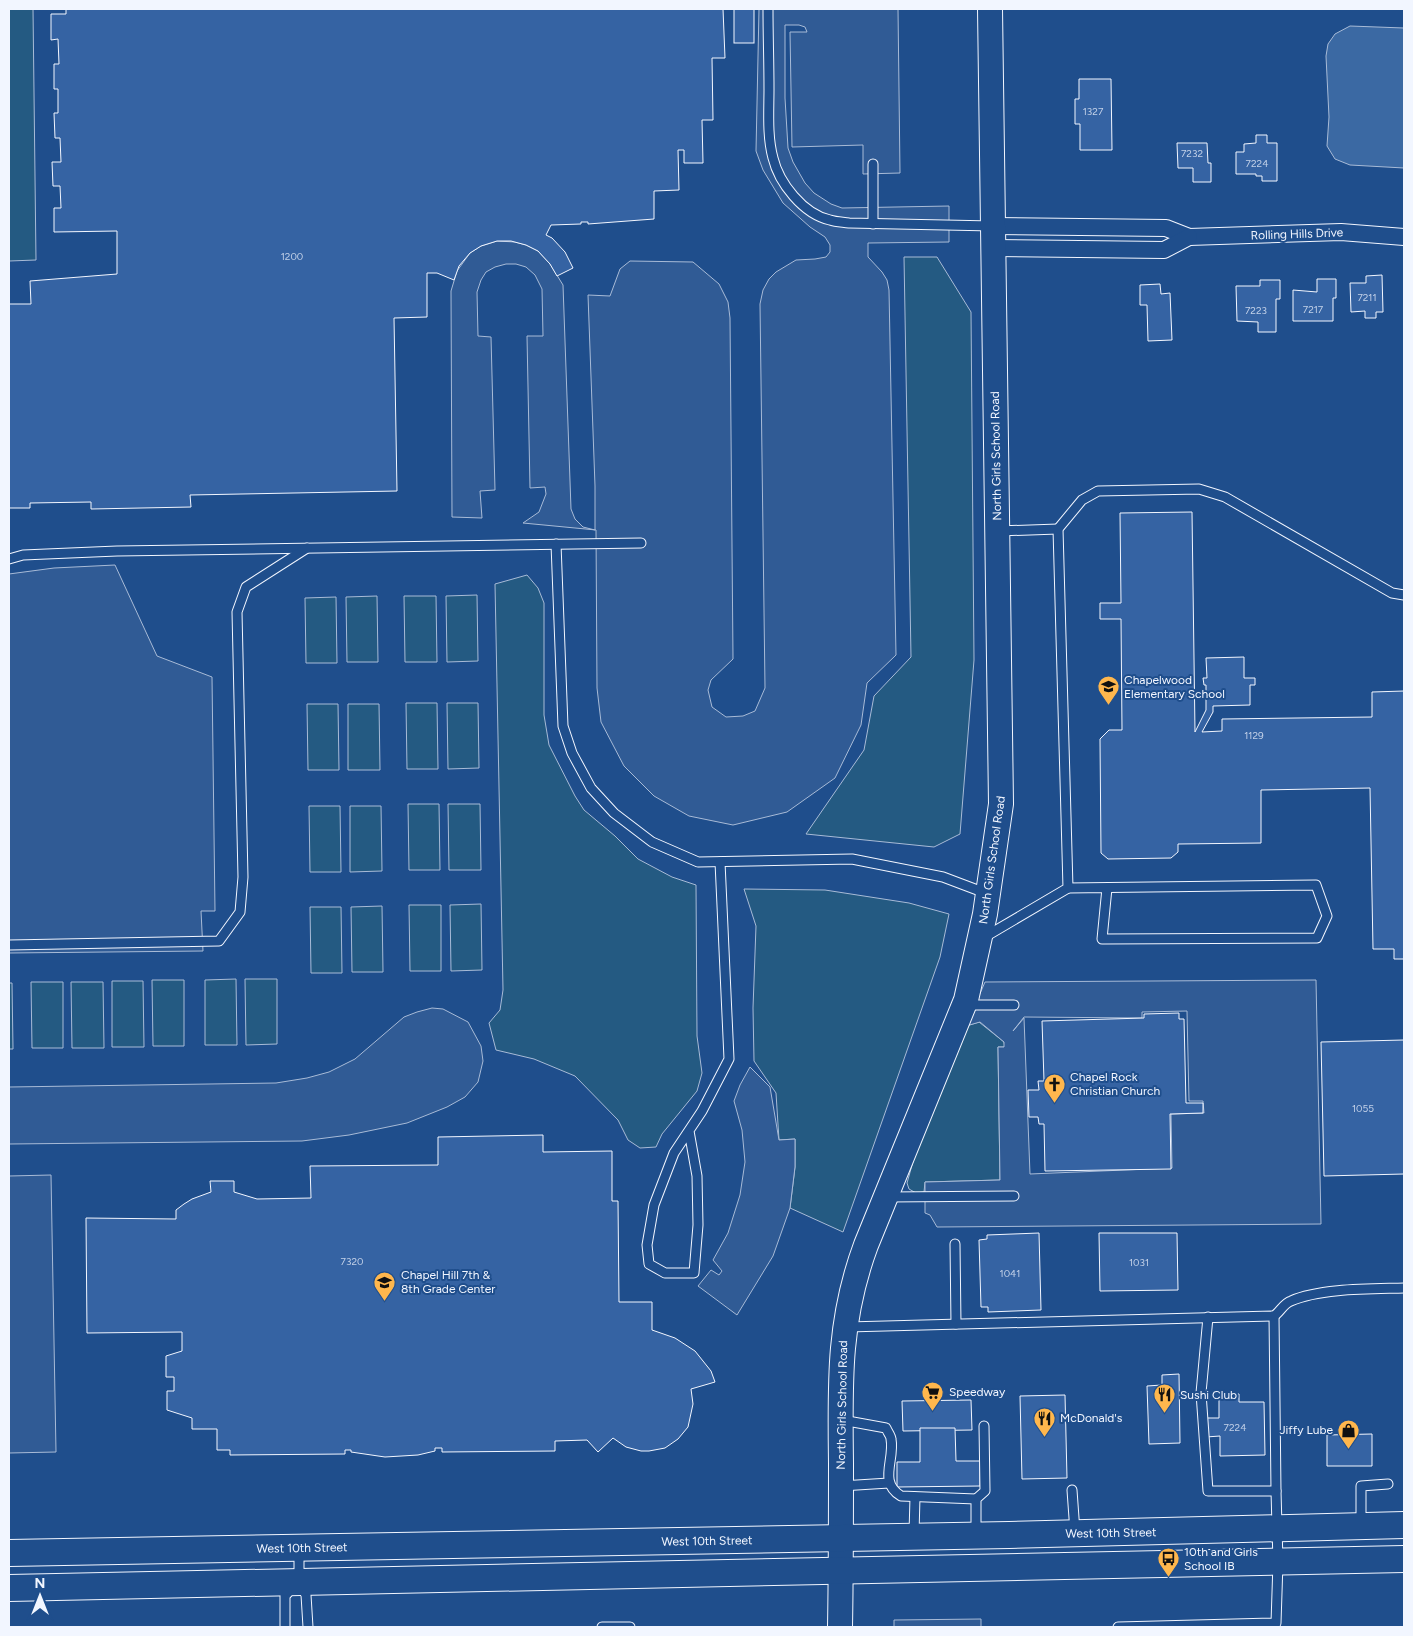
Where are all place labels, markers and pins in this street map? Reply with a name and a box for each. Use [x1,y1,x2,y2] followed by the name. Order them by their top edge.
[1124,673,1225,701] place label: Chapelwood Elementary School
[1096,675,1120,706] school or university icon: Chapelwood Elementary School
[1070,1070,1160,1098] place label: Chapel Rock Christian Church
[1042,1072,1066,1103] church icon: Chapel Rock Christian Church
[401,1268,495,1296] place label: Chapel Hill 7th & 8th Grade Center
[373,1270,397,1301] school or university icon: Chapel Hill 7th & 8th Grade Center
[921,1380,945,1411] supermarket icon: Speedway
[1152,1383,1176,1414] restaurant icon: Sushi Club
[949,1385,1006,1399] place label: Speedway
[1180,1388,1237,1402] place label: Sushi Club
[1032,1406,1056,1437] restaurant icon: McDonald's
[1060,1411,1123,1425] place label: McDonald's
[1337,1418,1361,1449] shop icon: Jiffy Lube
[1279,1423,1333,1437] place label: Jiffy Lube
[1184,1545,1258,1573] place label: 10th and Girls School IB
[1156,1547,1180,1578] bus stop icon: 10th and Girls School IB

